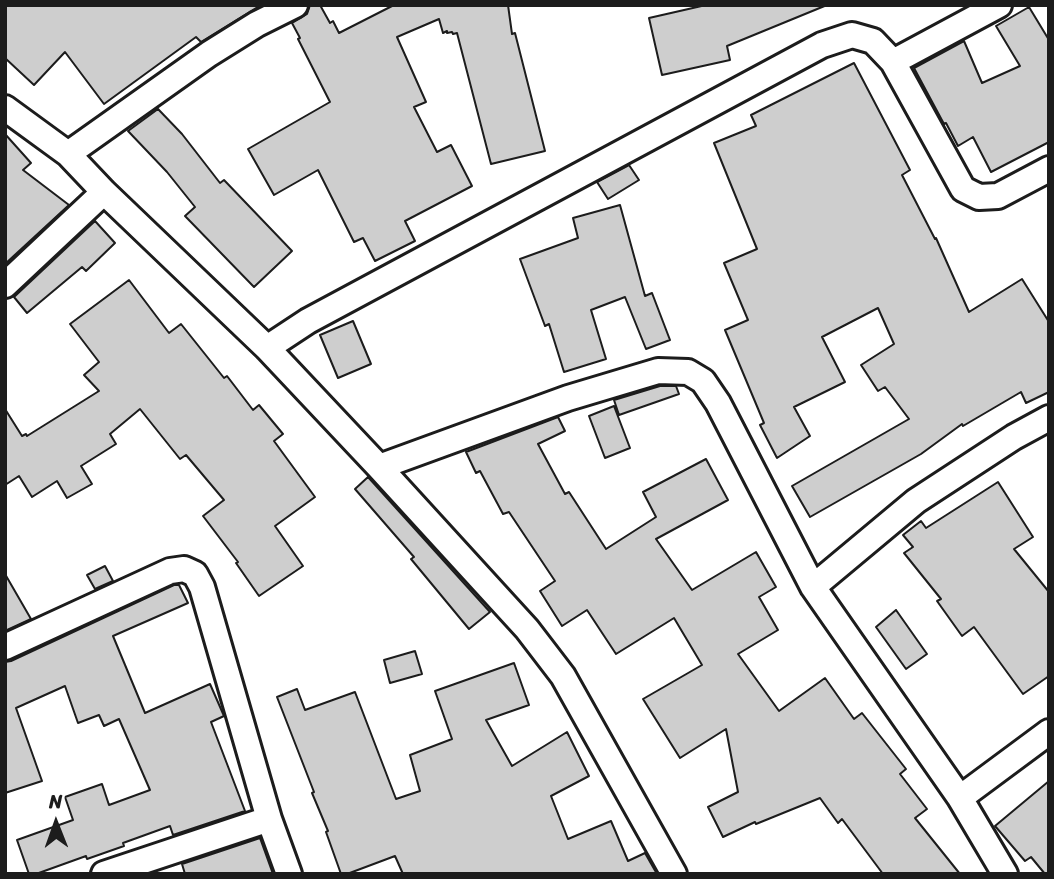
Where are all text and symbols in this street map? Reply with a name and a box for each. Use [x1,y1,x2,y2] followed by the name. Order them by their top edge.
[49,785,62,818] text: N
[21,788,91,858] north arrow

